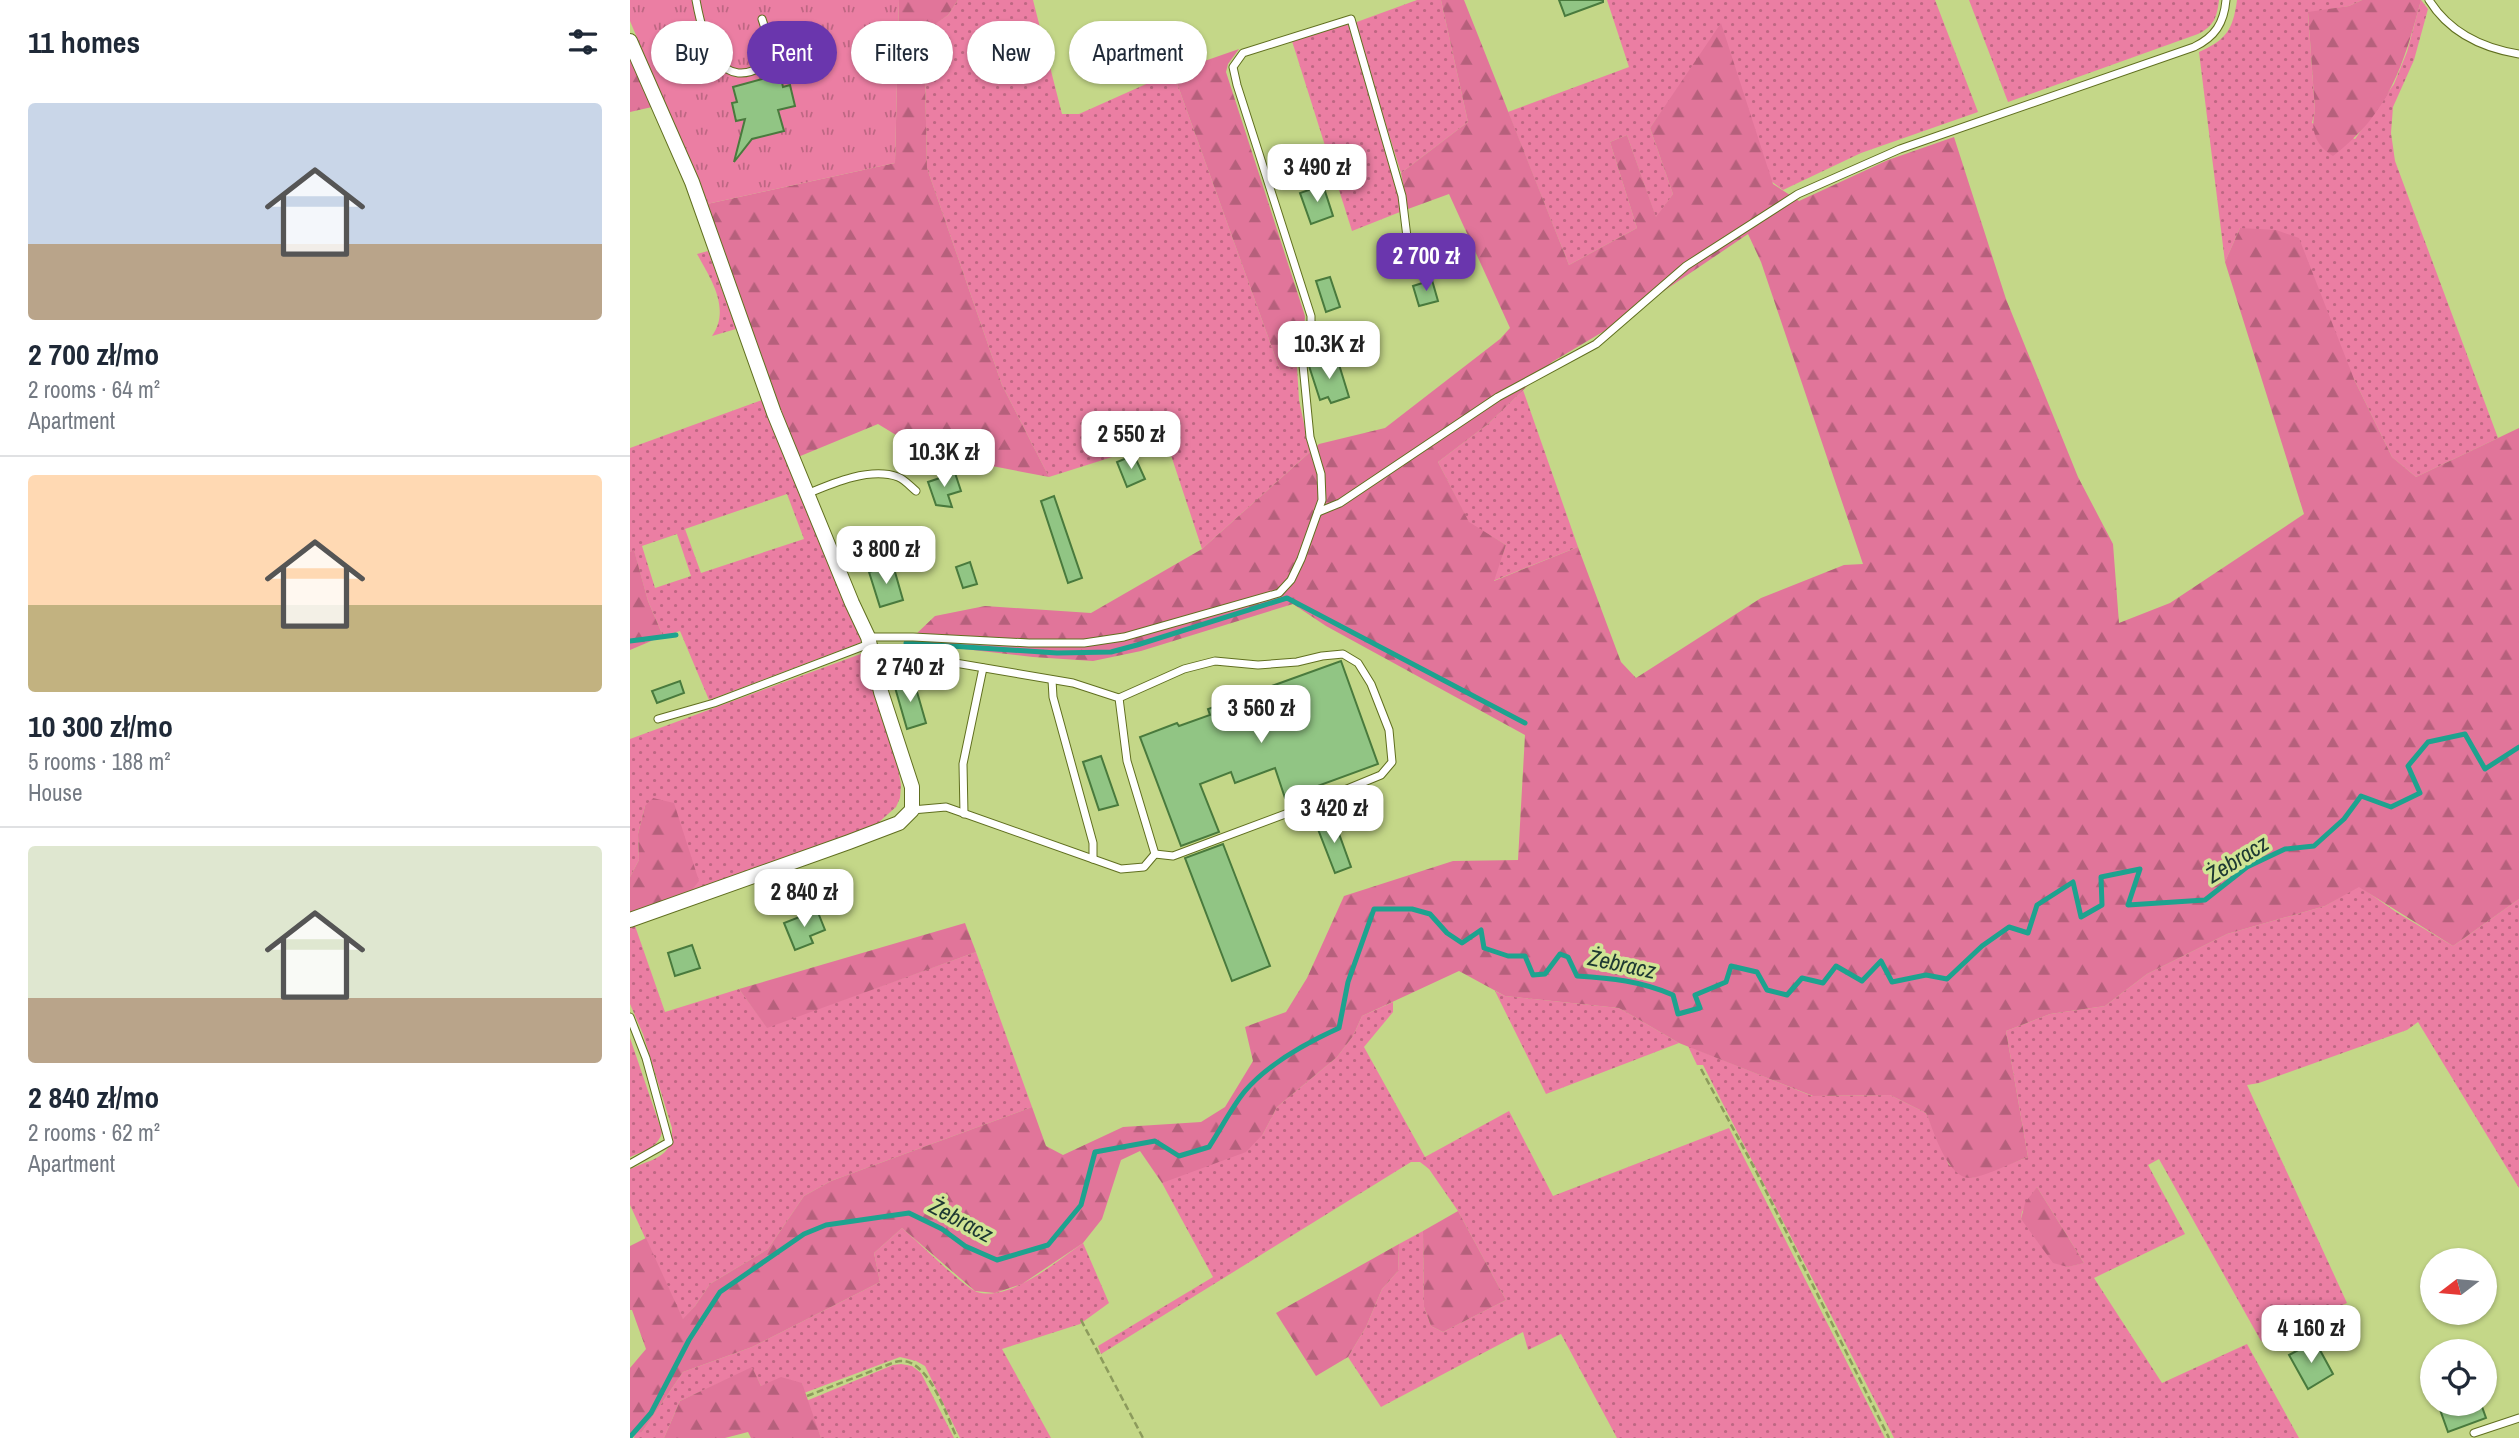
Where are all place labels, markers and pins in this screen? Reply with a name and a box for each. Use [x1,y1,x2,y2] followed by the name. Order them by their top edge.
[1245,144,1389,204] pin: 3 490 zł
[1354,233,1498,293] pin: 2 700 zł
[1257,322,1401,381] pin: 10.3K zł
[1059,412,1203,471] pin: 2 550 zł
[872,430,1016,489] pin: 10.3K zł
[814,526,958,586] pin: 3 800 zł
[838,644,982,704] pin: 2 740 zł
[1189,686,1333,745] pin: 3 560 zł
[1262,786,1406,845] pin: 3 420 zł
[732,870,876,929] pin: 2 840 zł
[2239,1306,2383,1365] pin: 4 160 zł

